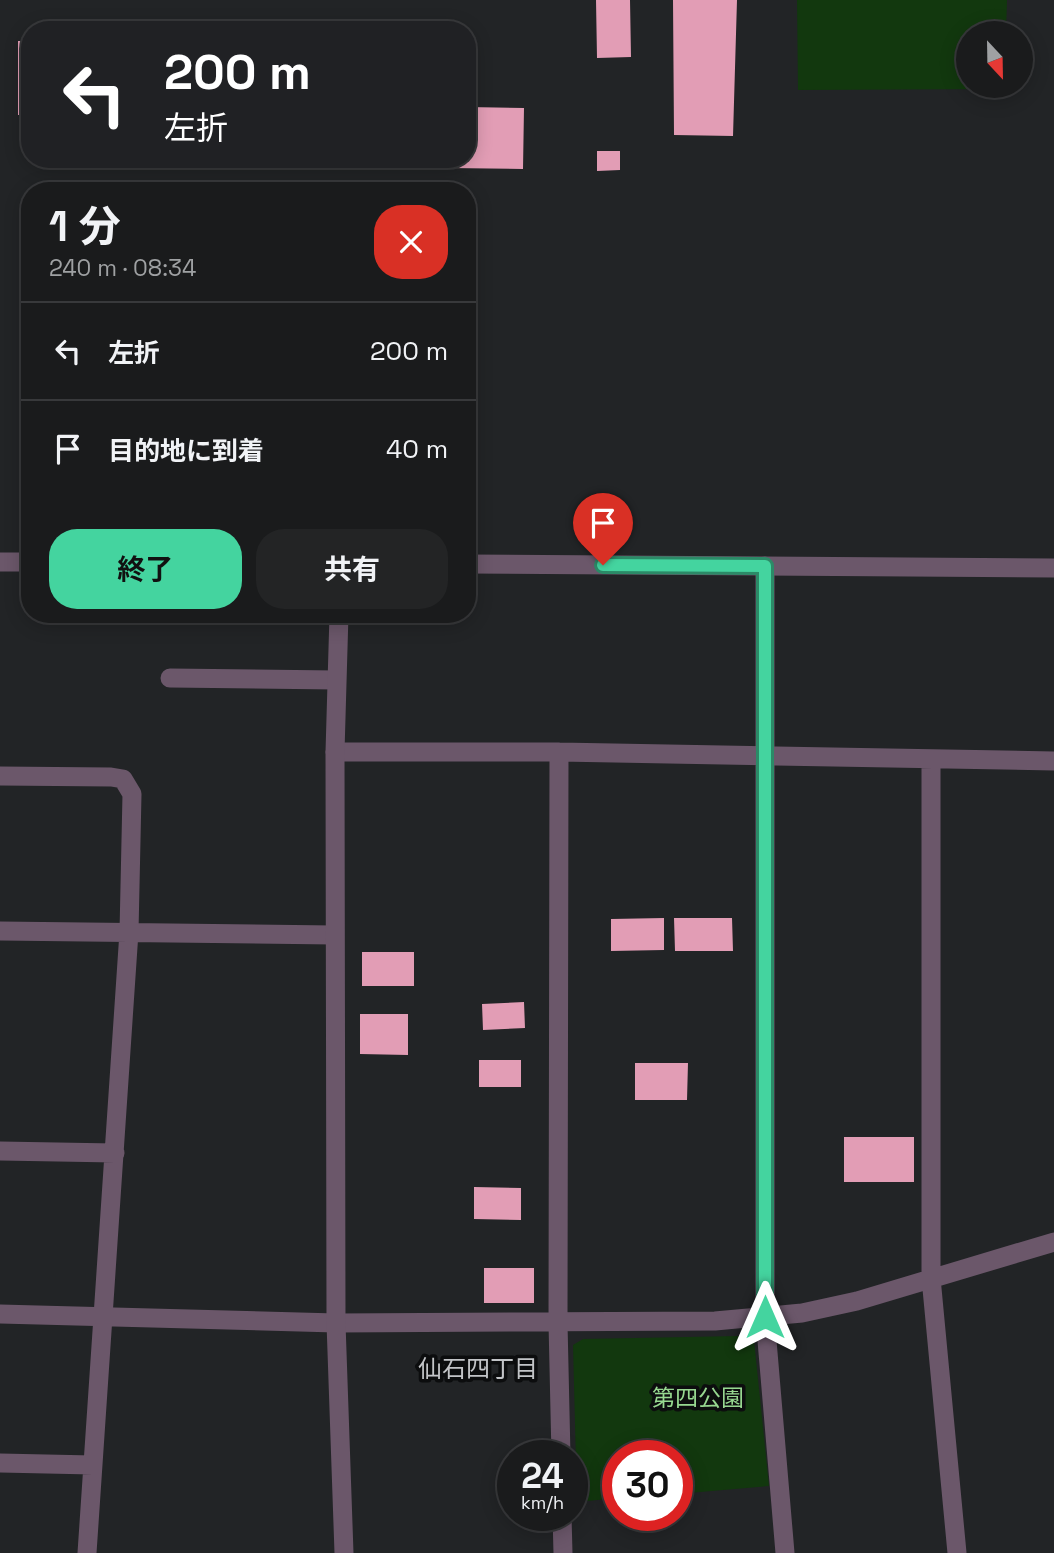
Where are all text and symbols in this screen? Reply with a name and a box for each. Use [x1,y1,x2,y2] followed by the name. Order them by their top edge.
[956,21,1032,98] north arrow
[956,21,1033,98] map controls
[164,41,311,103] text: 200 m
[49,49,140,140] icon: left
[164,108,228,148] text: 左折
[49,200,121,253] text: 1 分
[374,205,448,279] button: close
[49,253,196,283] text: 240 m · 08:34
[49,332,87,370] icon: left
[370,334,448,368] text: 200 m
[108,336,160,370] text: 左折
[49,430,87,468] icon: arrive
[386,432,448,466] text: 40 m
[108,434,264,468] text: 目的地に到着
[573,493,633,565] pin
[584,504,622,542] icon: arrive
[49,529,242,609] button: 終了
[256,529,448,609] button: 共有
[728,1280,802,1354] position arrow
[418,1353,538,1384] district label: 仙石四丁目
[652,1383,744,1413] park label: 第四公園
[602,1440,693,1531] speed limit sign: 30
[521,1454,564,1498] text: 24
[521,1491,564,1514] text: km/h

